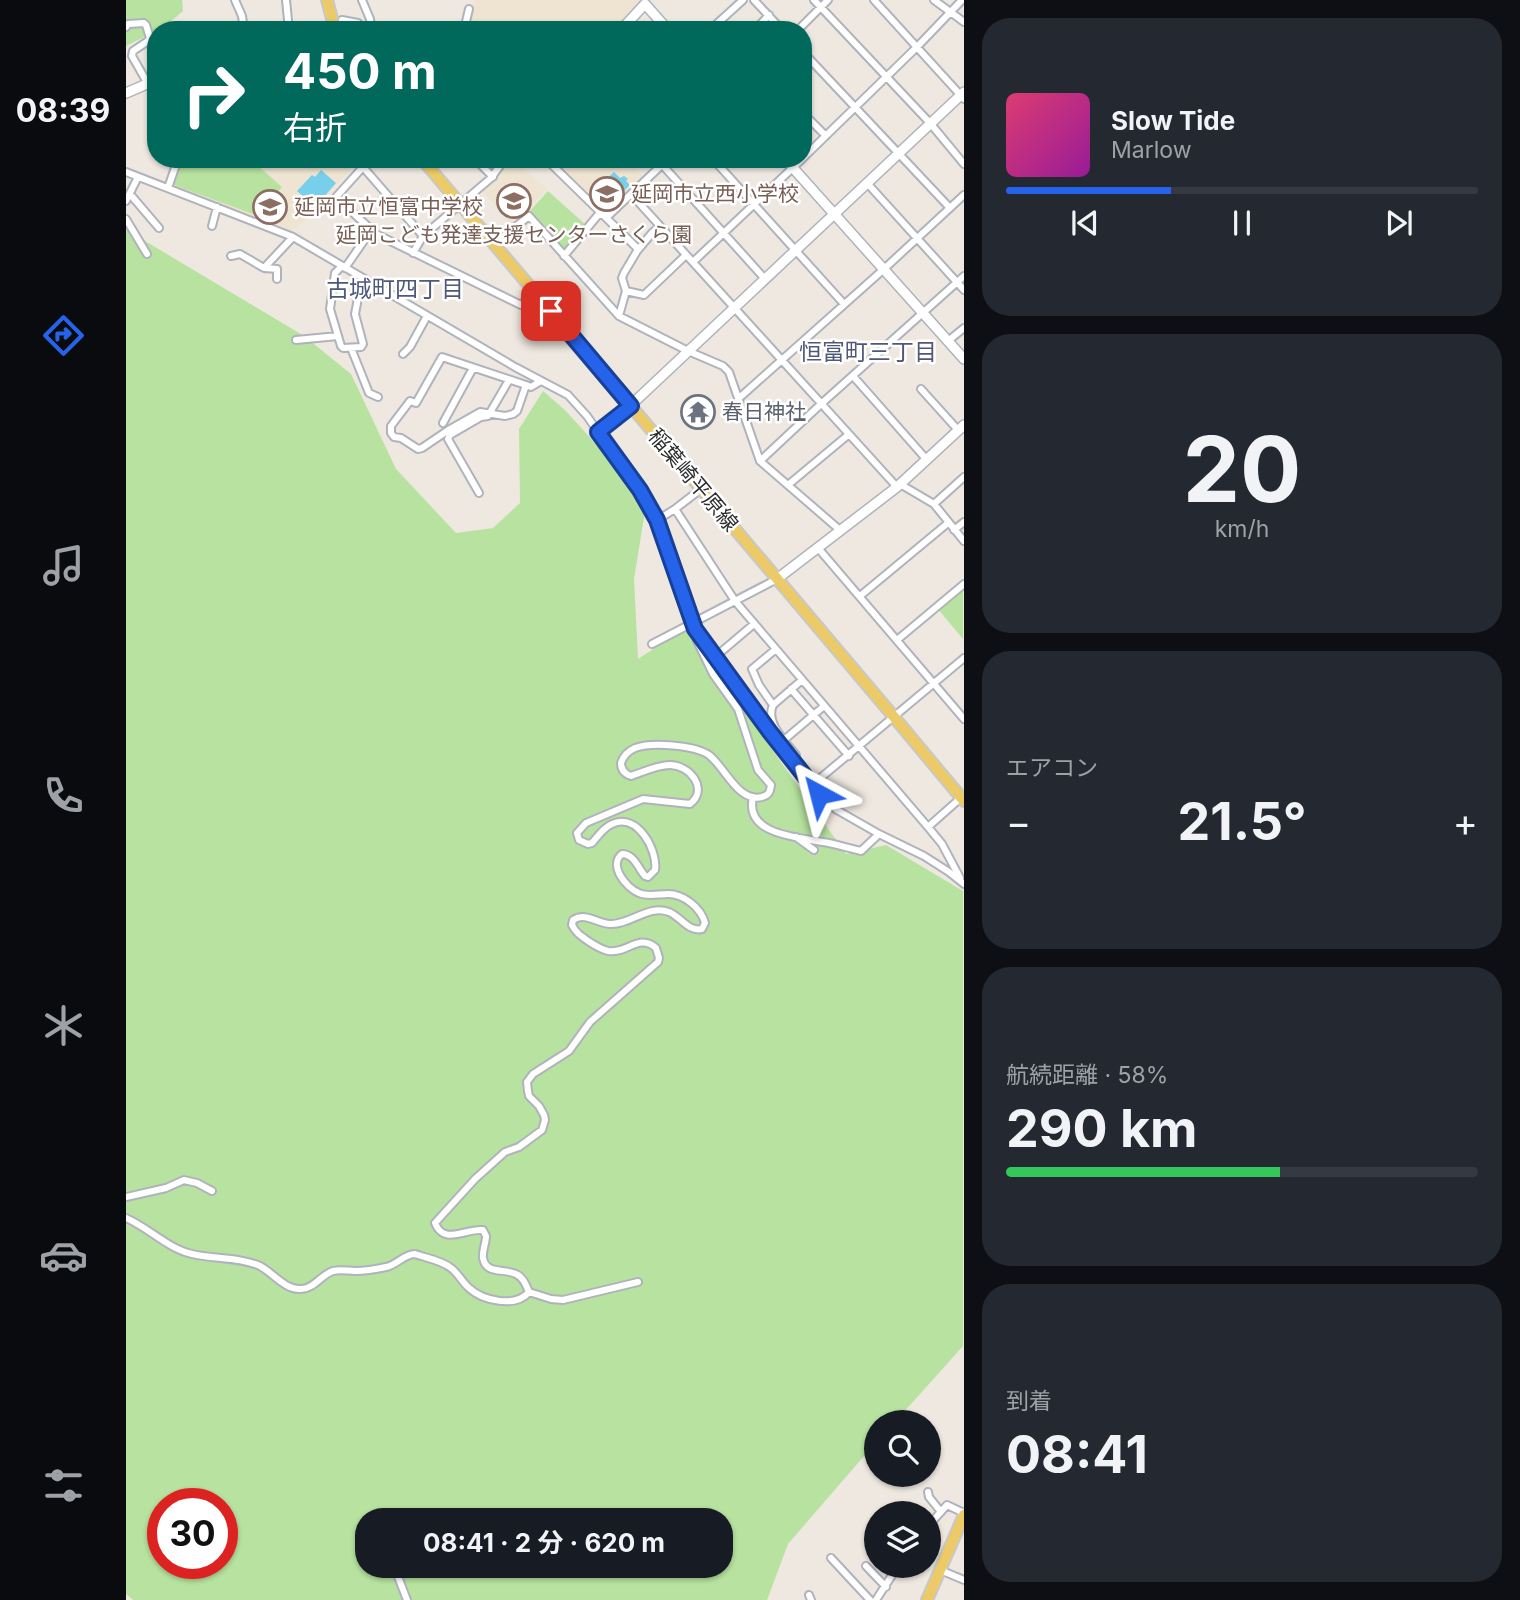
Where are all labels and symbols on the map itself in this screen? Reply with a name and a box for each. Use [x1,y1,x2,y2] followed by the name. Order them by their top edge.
[588,175,626,213] school or university icon: 延岡市立西小学校
[631,181,799,206] place label: 延岡市立西小学校
[495,182,533,220] school or university icon: 延岡こども発達支援センターさくら園
[251,188,289,226] school or university icon: 延岡市立恒富中学校
[294,194,483,219] place label: 延岡市立恒富中学校
[336,222,693,247] place label: 延岡こども発達支援センターさくら園
[326,275,464,303] district label: 古城町四丁目
[521,281,581,341] pin
[799,338,937,366] district label: 恒富町三丁目
[679,393,717,431] temple icon: 春日神社
[722,399,806,424] place label: 春日神社
[643,423,743,536] street label: 稲葉崎平原線
[782,757,856,831] position arrow
[147,1488,238,1579] speed limit sign: 30

